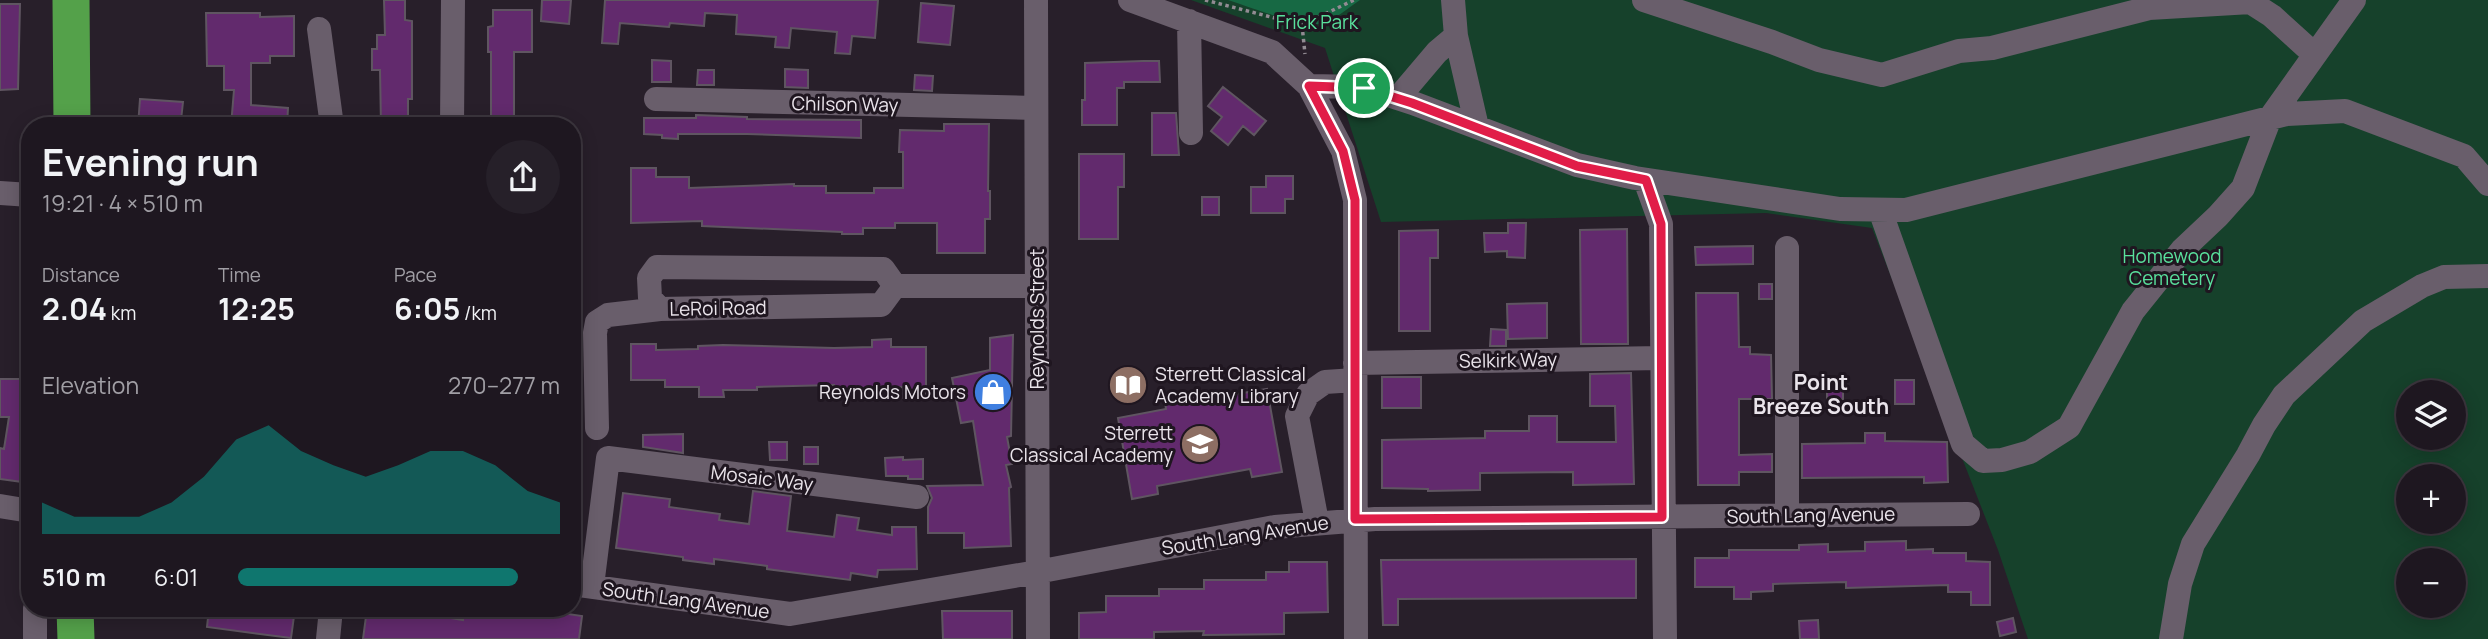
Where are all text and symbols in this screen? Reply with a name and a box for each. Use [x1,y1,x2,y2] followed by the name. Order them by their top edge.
[1276,9,1359,35] park label: Frick Park
[1334,58,1394,118] pin
[1345,69,1383,107] icon: arrive
[791,90,899,118] street label: Chilson Way
[42,135,259,187] text: Evening run
[486,140,560,214] button: share
[42,187,203,219] text: 19:21 · 4 × 510 m
[2123,243,2221,291] park label: Homewood Cemetery
[1024,249,1050,389] street label: Reynolds Street
[42,262,120,288] text: Distance
[218,262,261,288] text: Time
[394,262,437,288] text: Pace
[42,288,107,329] text: 2.04
[218,288,295,329] text: 12:25
[394,288,460,329] text: 6:05
[669,294,767,322] street label: LeRoi Road
[107,300,136,326] text: km
[460,300,497,326] text: /km
[1459,346,1557,374] street label: Selkirk Way
[1155,361,1306,409] place label: Sterrett Classical Academy Library
[1107,364,1149,406] library icon: Sterrett Classical Academy Library
[1753,368,1889,420] district label: Point Breeze South
[42,369,139,401] text: Elevation
[448,369,560,401] text: 270–277 m
[972,371,1014,413] shop icon: Reynolds Motors
[819,379,966,405] place label: Reynolds Motors
[2396,380,2466,618] map controls
[2396,380,2466,450] button: layers
[1010,420,1173,468] place label: Sterrett Classical Academy
[1179,423,1221,465] school or university icon: Sterrett Classical Academy
[709,459,815,497] street label: Mosaic Way
[2396,464,2466,534] button: +
[1726,501,1896,529] street label: South Lang Avenue
[1160,509,1330,561] street label: South Lang Avenue
[2396,548,2466,618] button: −
[42,561,106,593] text: 510 m
[154,561,198,593] text: 6:01
[601,575,771,625] street label: South Lang Avenue

